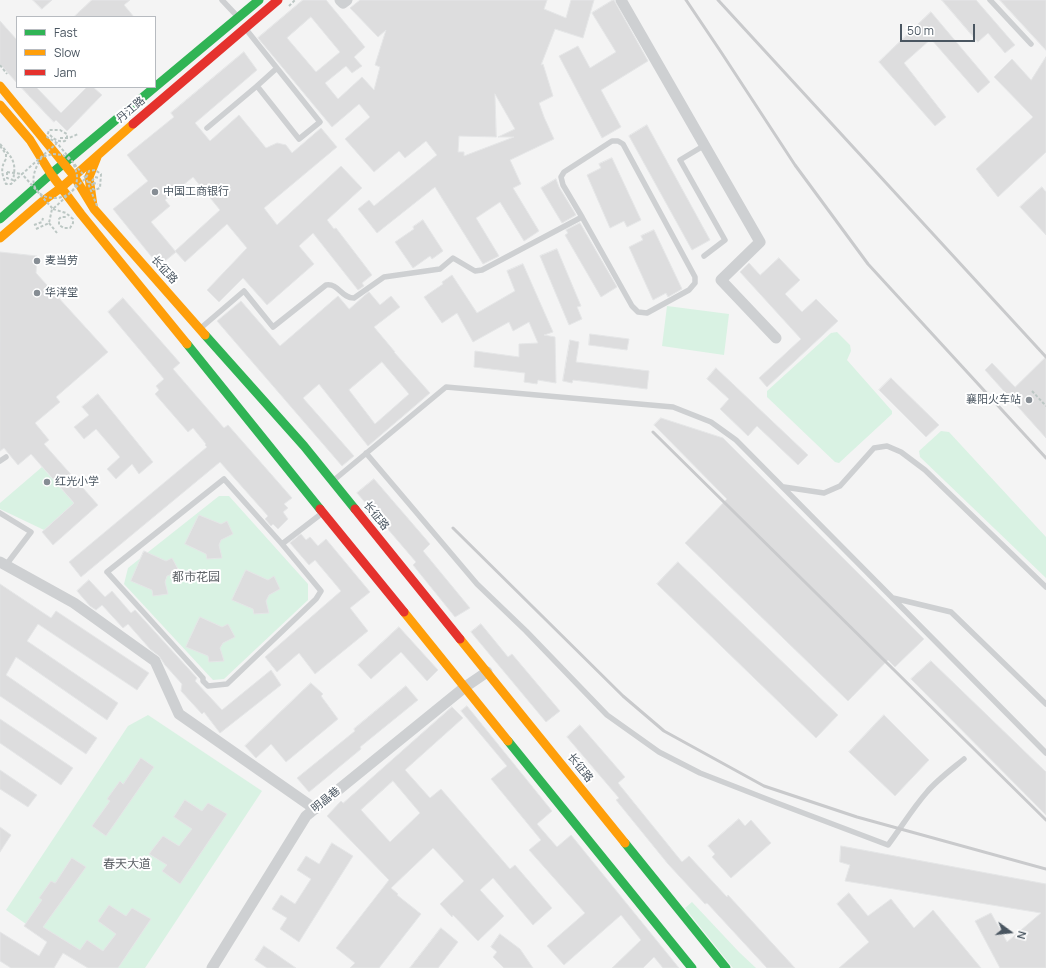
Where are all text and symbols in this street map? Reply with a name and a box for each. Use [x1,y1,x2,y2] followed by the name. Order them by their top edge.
[16,16,156,88] legend
[902,16,977,42] scale bar
[907,22,934,39] text: 50 m
[54,24,78,41] text: Fast
[54,44,80,61] text: Slow
[54,64,76,81] text: Jam
[114,94,148,126] street label: 丹江路
[163,185,229,199] place label: 中国工商银行
[150,187,160,197] marker: 中国工商银行
[148,253,180,287] street label: 长征路
[45,254,78,268] place label: 麦当劳
[32,256,42,266] marker: 麦当劳
[45,286,78,300] place label: 华洋堂
[32,288,42,298] marker: 华洋堂
[966,393,1021,407] place label: 襄阳火车站
[1024,395,1034,405] marker: 襄阳火车站
[55,475,99,489] place label: 红光小学
[42,477,52,487] marker: 红光小学
[360,499,392,533] street label: 长征路
[172,571,220,585] district label: 都市花园
[564,751,596,785] street label: 长征路
[309,784,343,816] street label: 明晶巷
[103,858,151,872] district label: 春天大道
[990,912,1030,952] north arrow
[1014,929,1030,941] text: N

